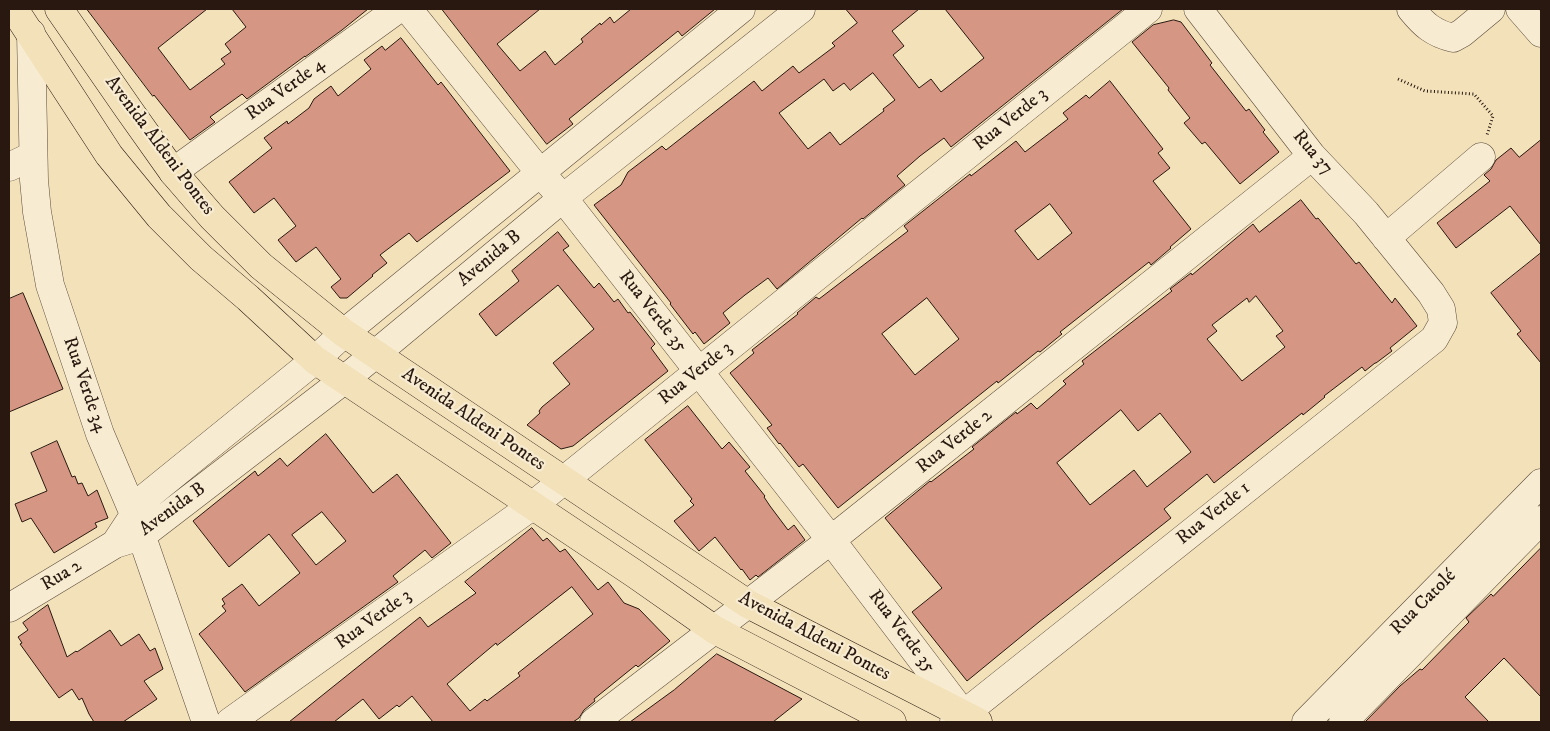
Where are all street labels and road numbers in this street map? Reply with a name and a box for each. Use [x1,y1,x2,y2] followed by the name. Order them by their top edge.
[242,54,330,126] street label: Rua Verde 4
[99,72,219,220] street label: Avenida Aldeni Pontes
[969,83,1053,157] street label: Rua Verde 3
[1287,126,1337,180] street label: Rua 37
[453,226,527,292] street label: Avenida B
[613,266,691,358] street label: Rua Verde 35
[57,334,111,436] street label: Rua Verde 34
[654,337,738,411] street label: Rua Verde 3
[397,363,549,477] street label: Avenida Aldeni Pontes
[913,405,997,479] street label: Rua Verde 2
[1173,477,1255,551] street label: Rua Verde 1
[135,478,211,542] street label: Avenida B
[38,555,86,597] street label: Rua 2
[1386,565,1462,641] street label: Rua Catolé
[332,585,416,655] street label: Rua Verde 3
[862,586,940,678] street label: Rua Verde 35
[734,587,894,687] street label: Avenida Aldeni Pontes

